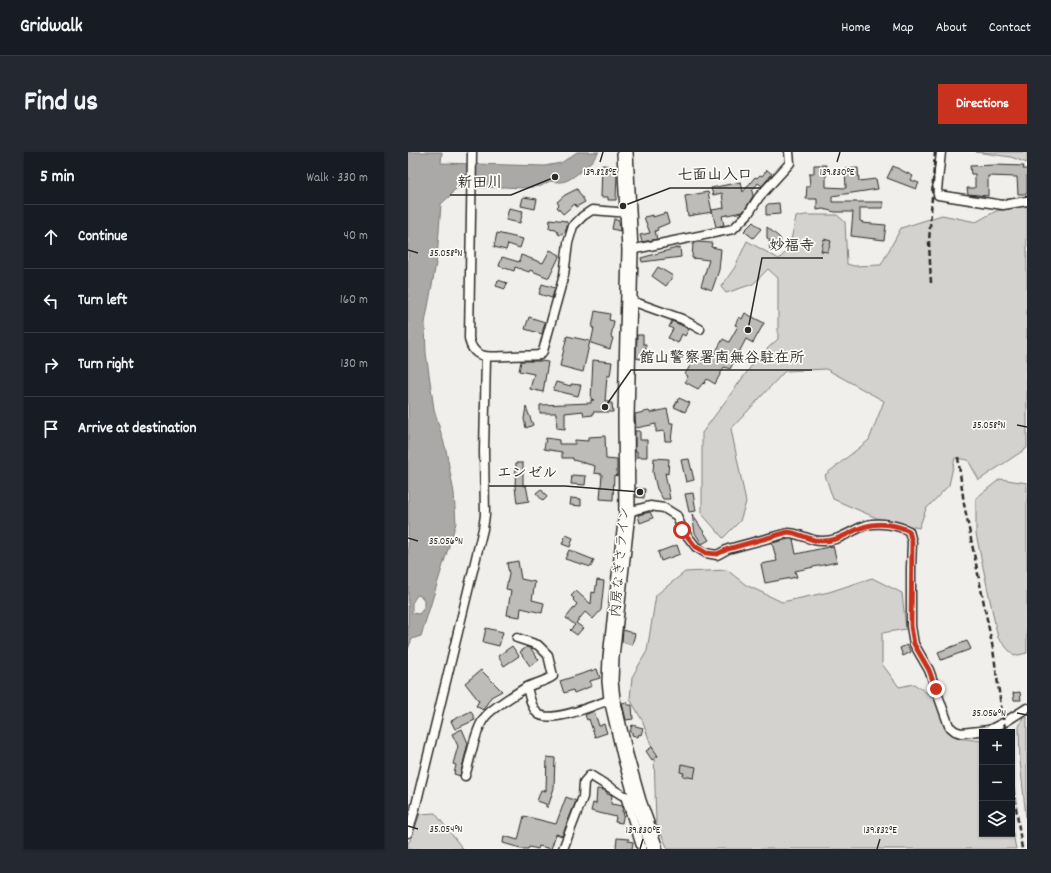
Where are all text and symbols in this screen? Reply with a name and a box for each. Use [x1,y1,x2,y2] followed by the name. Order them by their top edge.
[20,14,83,41] text: Gridwalk
[841,18,870,38] text: Home
[892,18,914,38] text: Map
[936,18,967,38] text: About
[989,18,1031,38] text: Contact
[24,84,98,124] text: Find us
[938,84,1027,124] button: Directions
[670,161,761,188] callout: 七面山入口
[677,165,753,187] text: 七面山入口
[40,166,74,190] text: 5 min
[583,166,617,180] text: 139.828°E
[820,166,855,180] text: 139.830°E
[450,168,511,195] callout: 新田川
[307,169,368,188] text: Walk · 330 m
[457,173,503,195] text: 新田川
[40,226,62,248] icon: ahead
[78,226,127,248] text: Continue
[344,227,368,246] text: 40 m
[762,231,823,258] callout: 妙福寺
[769,236,815,258] text: 妙福寺
[430,247,463,261] text: 35.058°N
[40,290,62,312] icon: left
[78,290,127,312] text: Turn left
[340,291,368,310] text: 160 m
[631,343,812,370] callout: 館山警察署南無谷駐在所
[639,348,805,370] text: 館山警察署南無谷駐在所
[40,354,62,376] icon: right
[78,354,134,376] text: Turn right
[340,355,368,374] text: 130 m
[40,418,62,440] icon: arrive
[78,418,196,440] text: Arrive at destination
[973,419,1006,433] text: 35.058°N
[489,459,565,486] callout: エンゼル
[497,463,557,485] text: エンゼル
[606,506,636,618] street label: 内房なぎさライン
[673,521,691,539] route start
[429,535,463,549] text: 35.056°N
[927,680,945,698] route end
[972,707,1006,721] text: 35.056°N
[979,729,1015,837] map controls
[979,729,1015,765] button: +
[979,765,1015,801] button: −
[979,801,1015,837] button: layers
[429,823,463,837] text: 35.054°N
[626,824,661,838] text: 139.830°E
[863,824,897,838] text: 139.832°E

